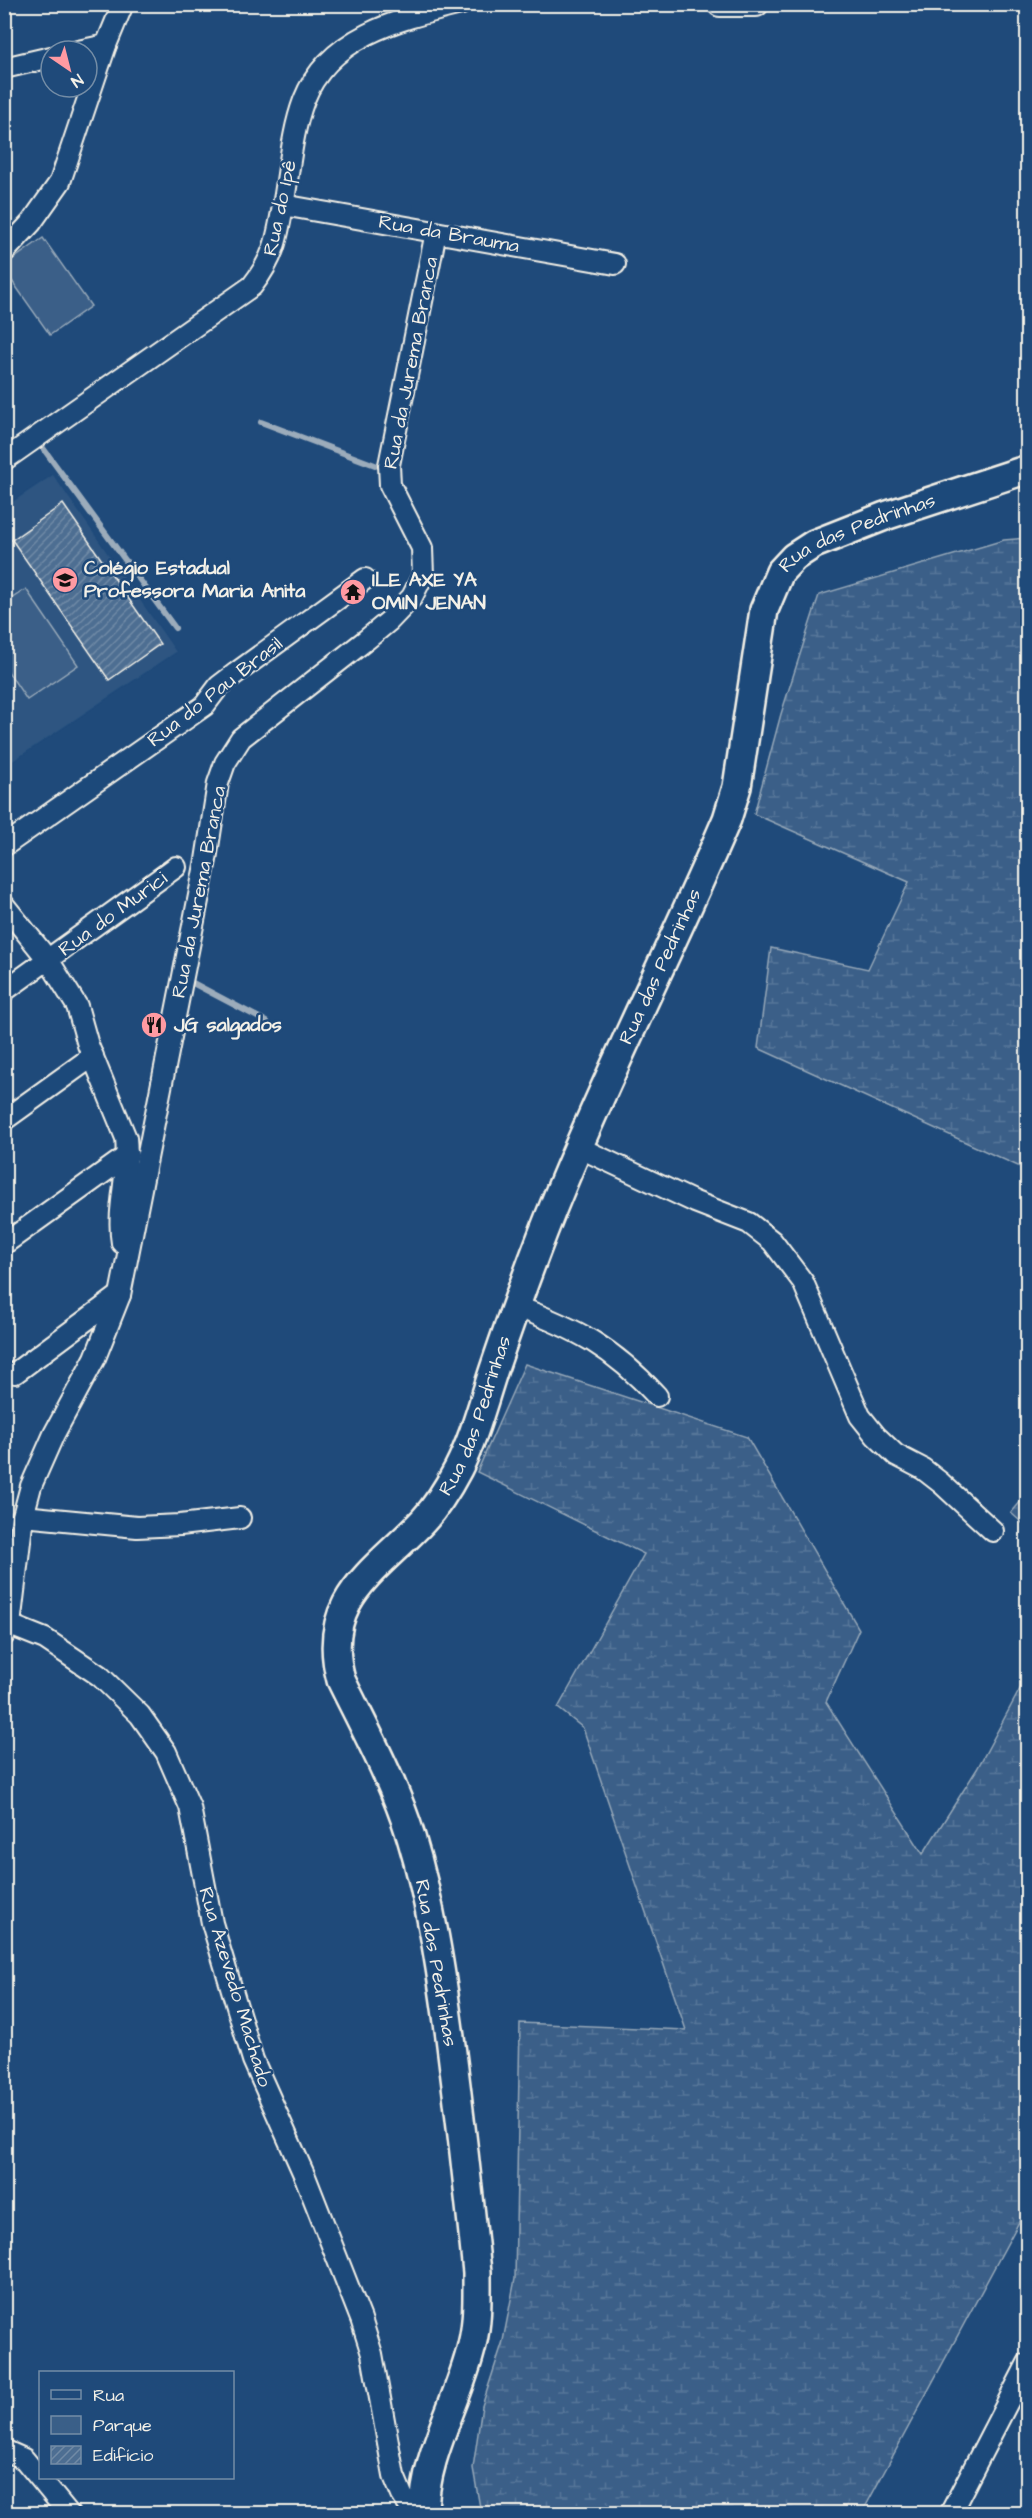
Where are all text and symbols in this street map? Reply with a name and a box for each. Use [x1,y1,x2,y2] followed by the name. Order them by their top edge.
[39,39,99,99] north arrow
[67,69,87,92] text: N
[256,157,304,258] street label: Rua do Ipê
[376,208,522,260] street label: Rua da Brauma
[377,254,445,472] street label: Rua da Jurema Branca
[772,486,939,579] street label: Rua das Pedrinhas
[84,554,306,605] place label: Colégio Estadual Professora Maria Anita
[50,565,80,595] school or university icon: Colégio Estadual Professora Maria Anita
[372,566,486,617] place label: ILE AXE YA OMIN JENAN
[338,577,368,607] temple icon: ILE AXE YA OMIN JENAN
[141,630,289,754] street label: Rua do Pau Brasil
[165,783,233,1001] street label: Rua da Jurema Branca
[53,865,173,963] street label: Rua do Murici
[612,884,709,1049] street label: Rua das Pedrinhas
[139,1010,169,1040] restaurant icon: JG salgados
[173,1011,282,1040] place label: JG salgados
[432,1332,518,1501] street label: Rua das Pedrinhas
[408,1877,464,2049] street label: Rua das Pedrinhas
[191,1884,279,2090] street label: Rua Azevedo Machado
[39,2371,234,2479] legend
[93,2383,124,2408] text: Rua
[93,2413,152,2438] text: Parque
[93,2443,153,2468] text: Edifício

